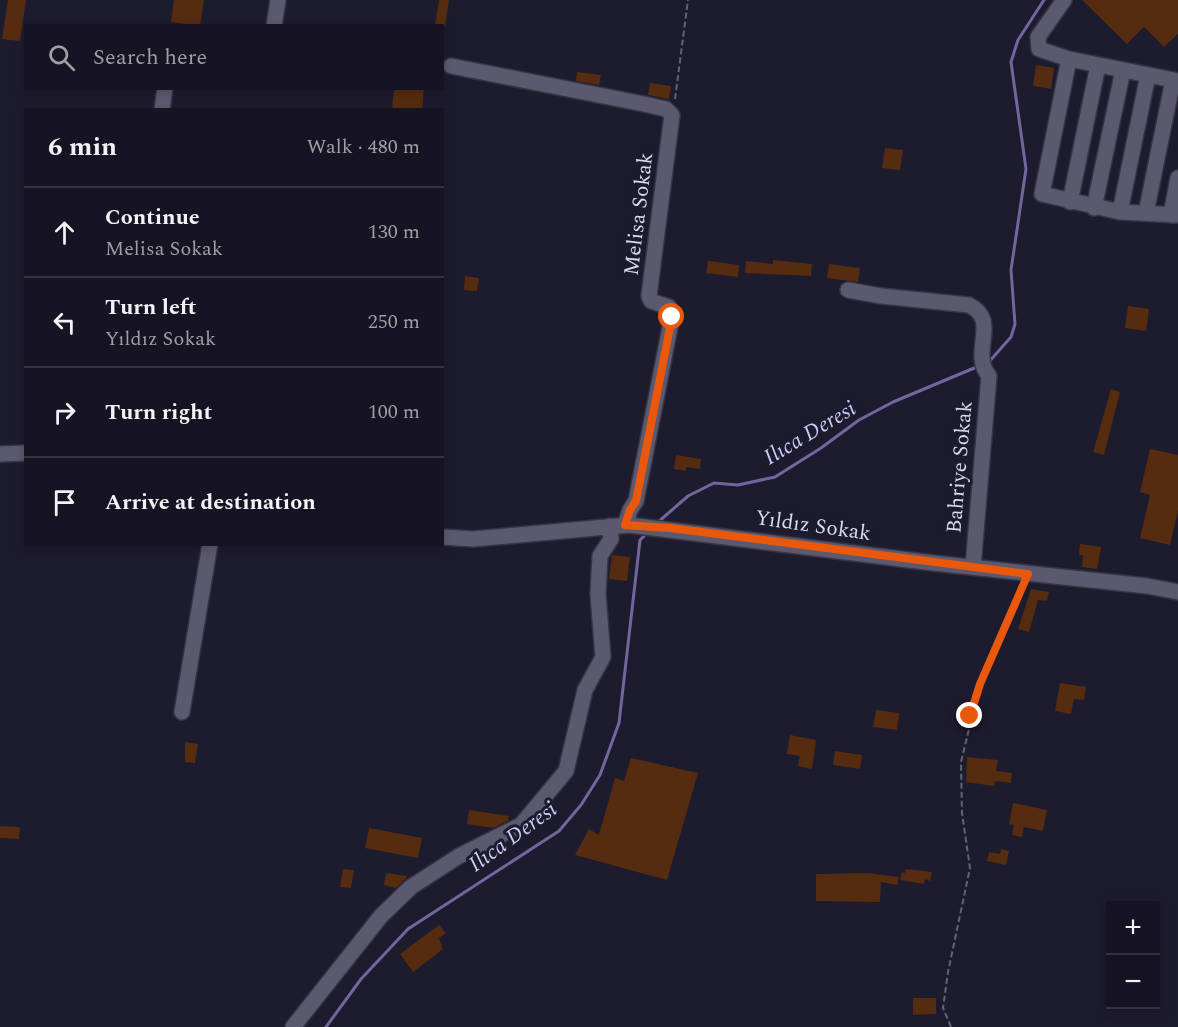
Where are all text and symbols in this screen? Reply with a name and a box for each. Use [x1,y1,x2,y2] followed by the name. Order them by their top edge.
[24,24,444,90] search box
[45,41,78,74] icon: search
[93,41,207,74] text: Search here
[48,127,117,167] text: 6 min
[307,132,420,162] text: Walk · 480 m
[616,150,662,277] street label: Melisa Sokak
[105,201,200,234] text: Continue
[48,216,81,249] icon: ahead
[368,217,420,247] text: 130 m
[105,234,223,264] text: Melisa Sokak
[105,291,197,324] text: Turn left
[658,303,684,329] route start
[48,306,81,339] icon: left
[368,307,420,337] text: 250 m
[105,324,216,354] text: Yıldız Sokak
[757,392,863,474] water label: Ilıca Deresi
[48,396,81,429] icon: right
[105,396,212,429] text: Turn right
[368,397,420,427] text: 100 m
[938,399,982,535] street label: Bahriye Sokak
[48,486,81,519] icon: arrive
[105,486,316,519] text: Arrive at destination
[753,502,873,550] street label: Yıldız Sokak
[956,702,982,728] route end
[462,793,564,881] water label: Ilıca Deresi
[1106,901,1160,1009] map controls
[1106,901,1160,955] button: +
[1106,955,1160,1009] button: −

